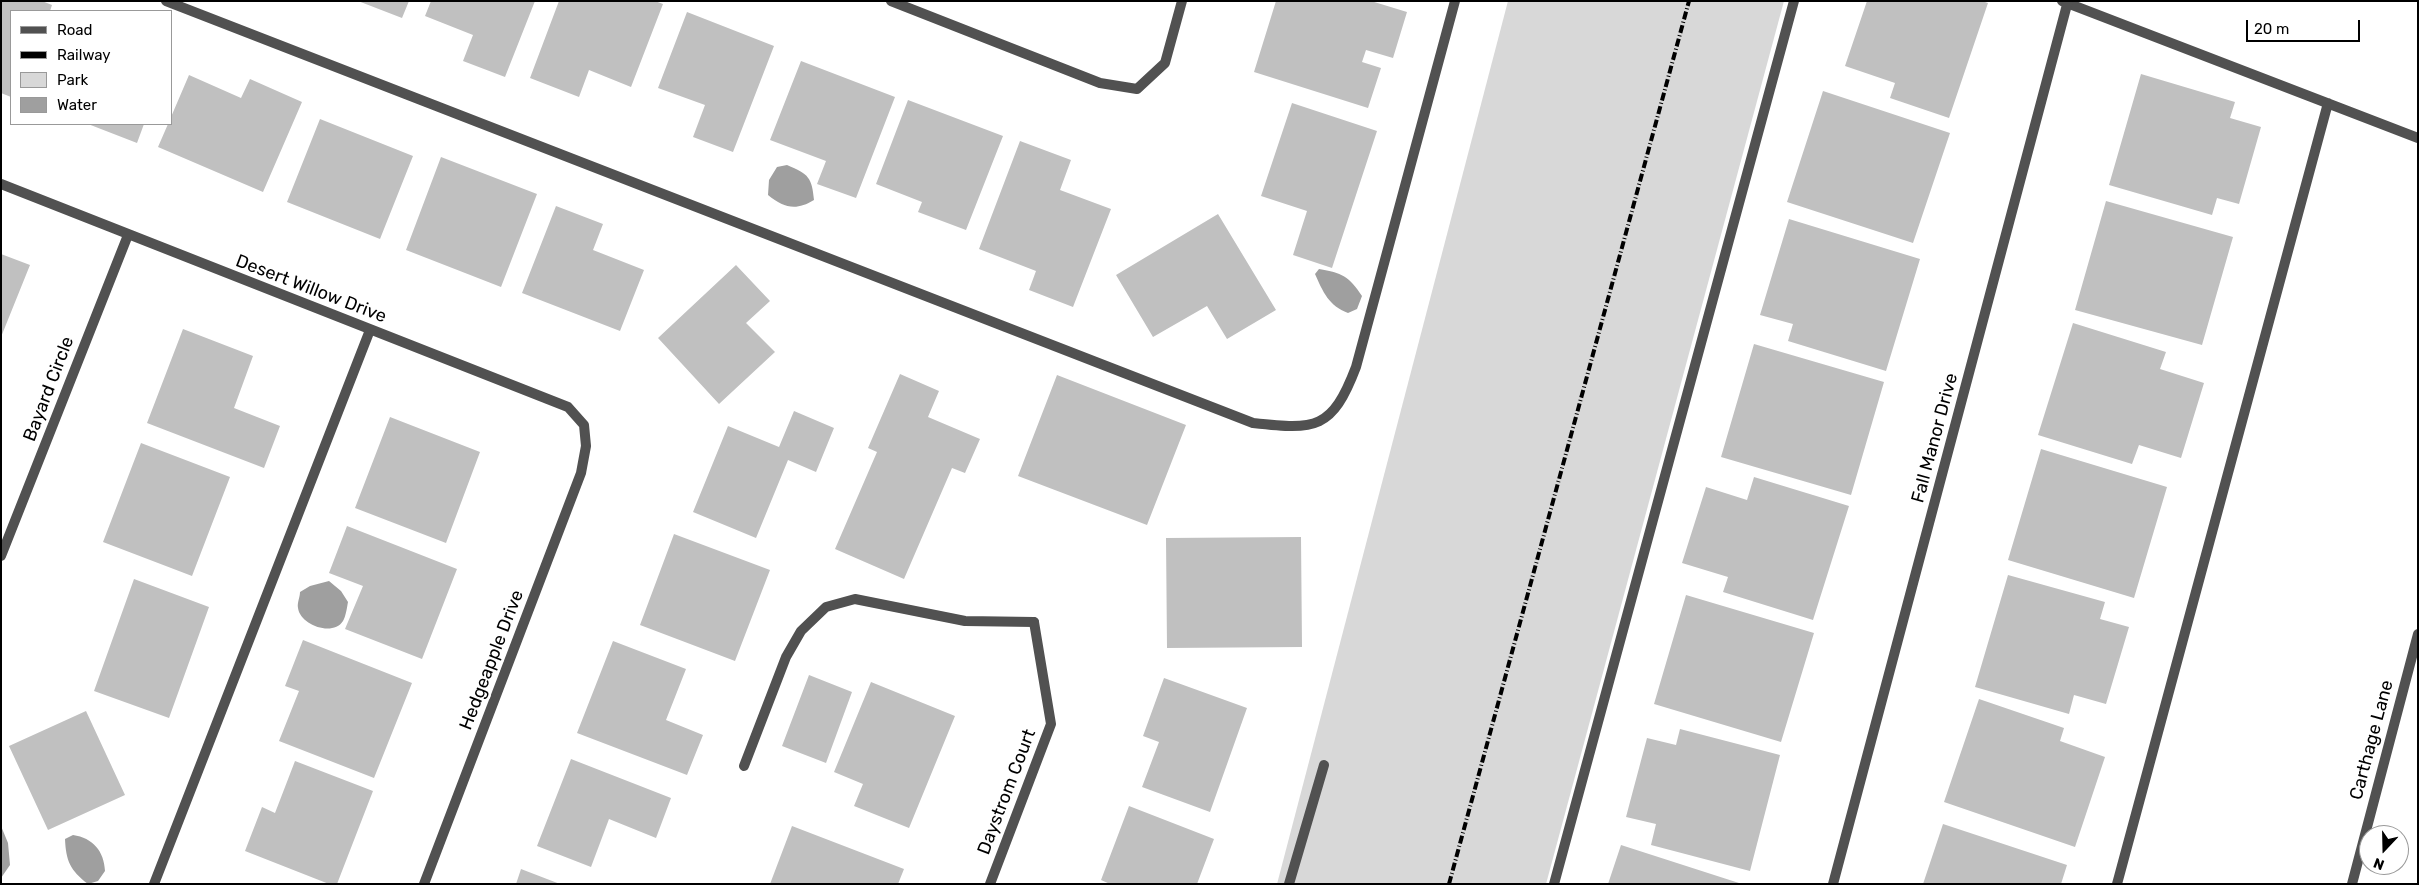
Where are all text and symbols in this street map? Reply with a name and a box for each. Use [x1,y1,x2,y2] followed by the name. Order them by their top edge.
[10,10,172,125] legend
[2249,10,2363,42] scale bar
[2254,20,2289,38] text: 20 m
[57,21,93,39] text: Road
[57,46,111,64] text: Railway
[57,71,88,89] text: Park
[57,96,97,114] text: Water
[233,250,389,328] street label: Desert Willow Drive
[19,334,79,444] street label: Bayard Circle
[1907,371,1963,505] street label: Fall Manor Drive
[455,587,529,733] street label: Hedgeapple Drive
[2346,678,2398,802] street label: Carthage Lane
[973,726,1041,858] street label: Daystrom Court
[2359,825,2409,875] north arrow
[2371,854,2387,873] text: N

